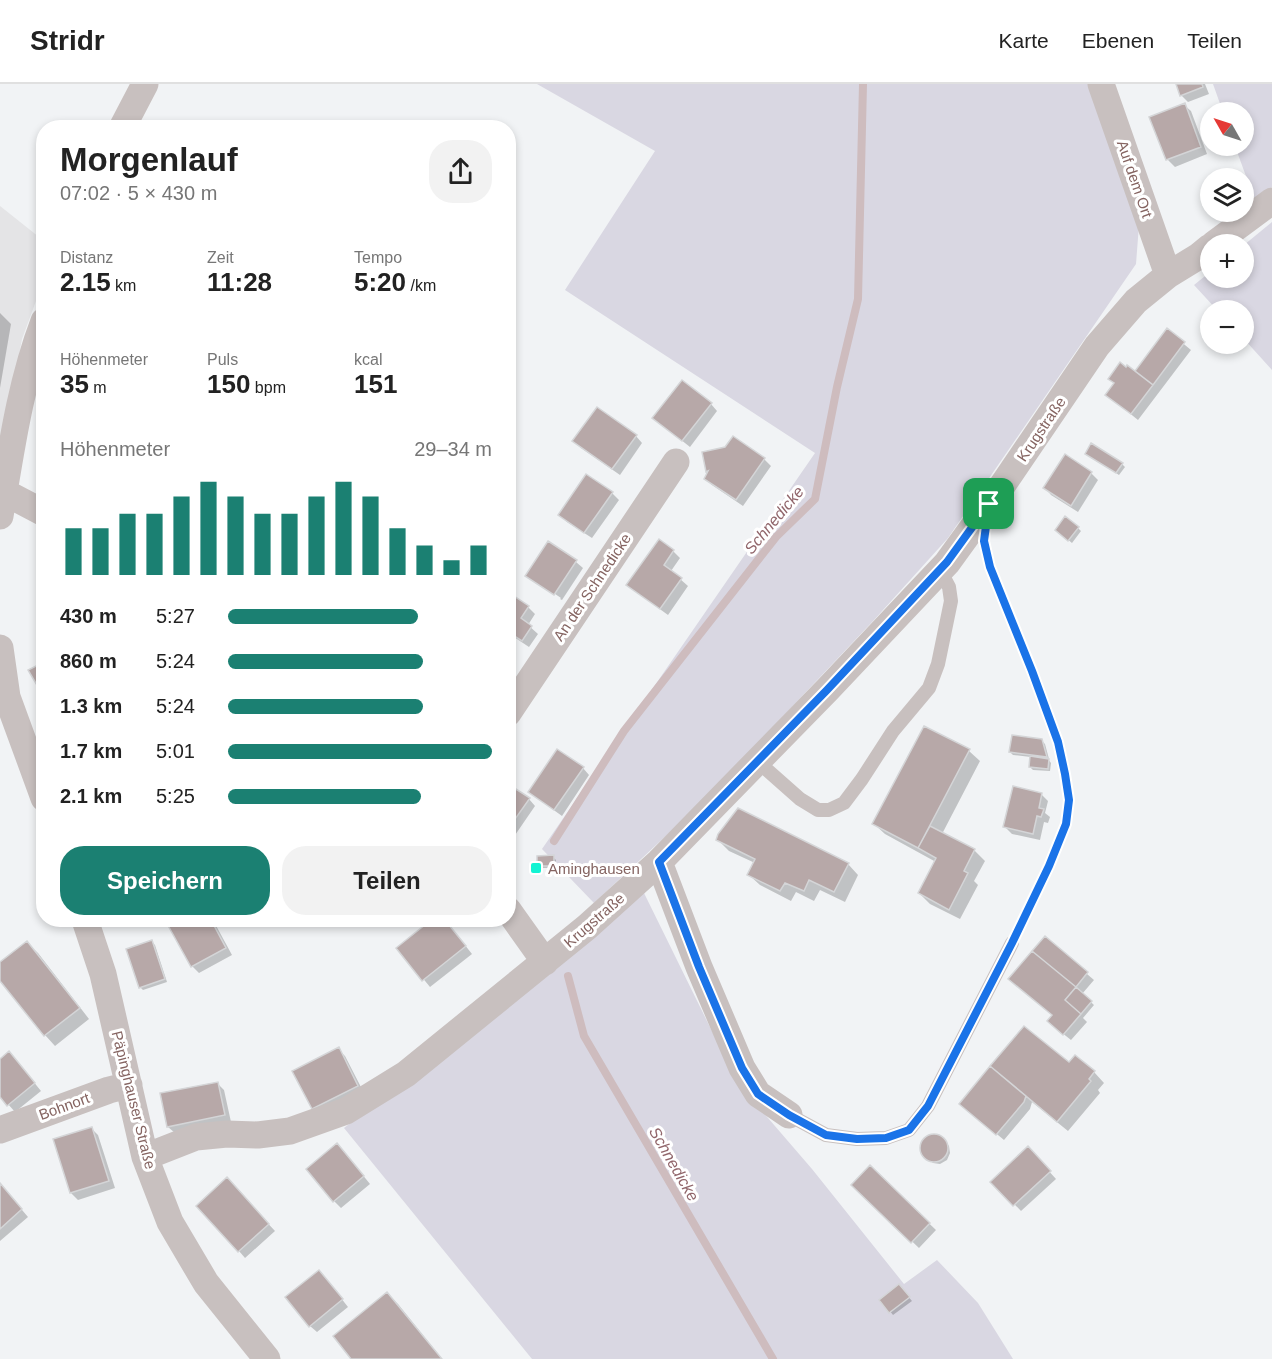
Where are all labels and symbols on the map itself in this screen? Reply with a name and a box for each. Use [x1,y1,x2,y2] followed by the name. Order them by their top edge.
[1200,102,1254,156] north arrow
[1114,138,1156,221] street label: Auf dem Ort
[1013,393,1069,465] street label: Krugstraße
[963,478,1014,529] pin
[741,483,807,557] water label: Schnedicke
[550,530,634,644] street label: An der Schnedicke
[548,860,640,877] place label: Aminghausen
[529,861,543,875] marker: Aminghausen
[560,889,628,951] street label: Krugstraße
[109,1029,159,1171] street label: Päpinghauser Straße
[36,1089,92,1123] street label: Bohnort
[646,1124,702,1204] water label: Schnedicke

